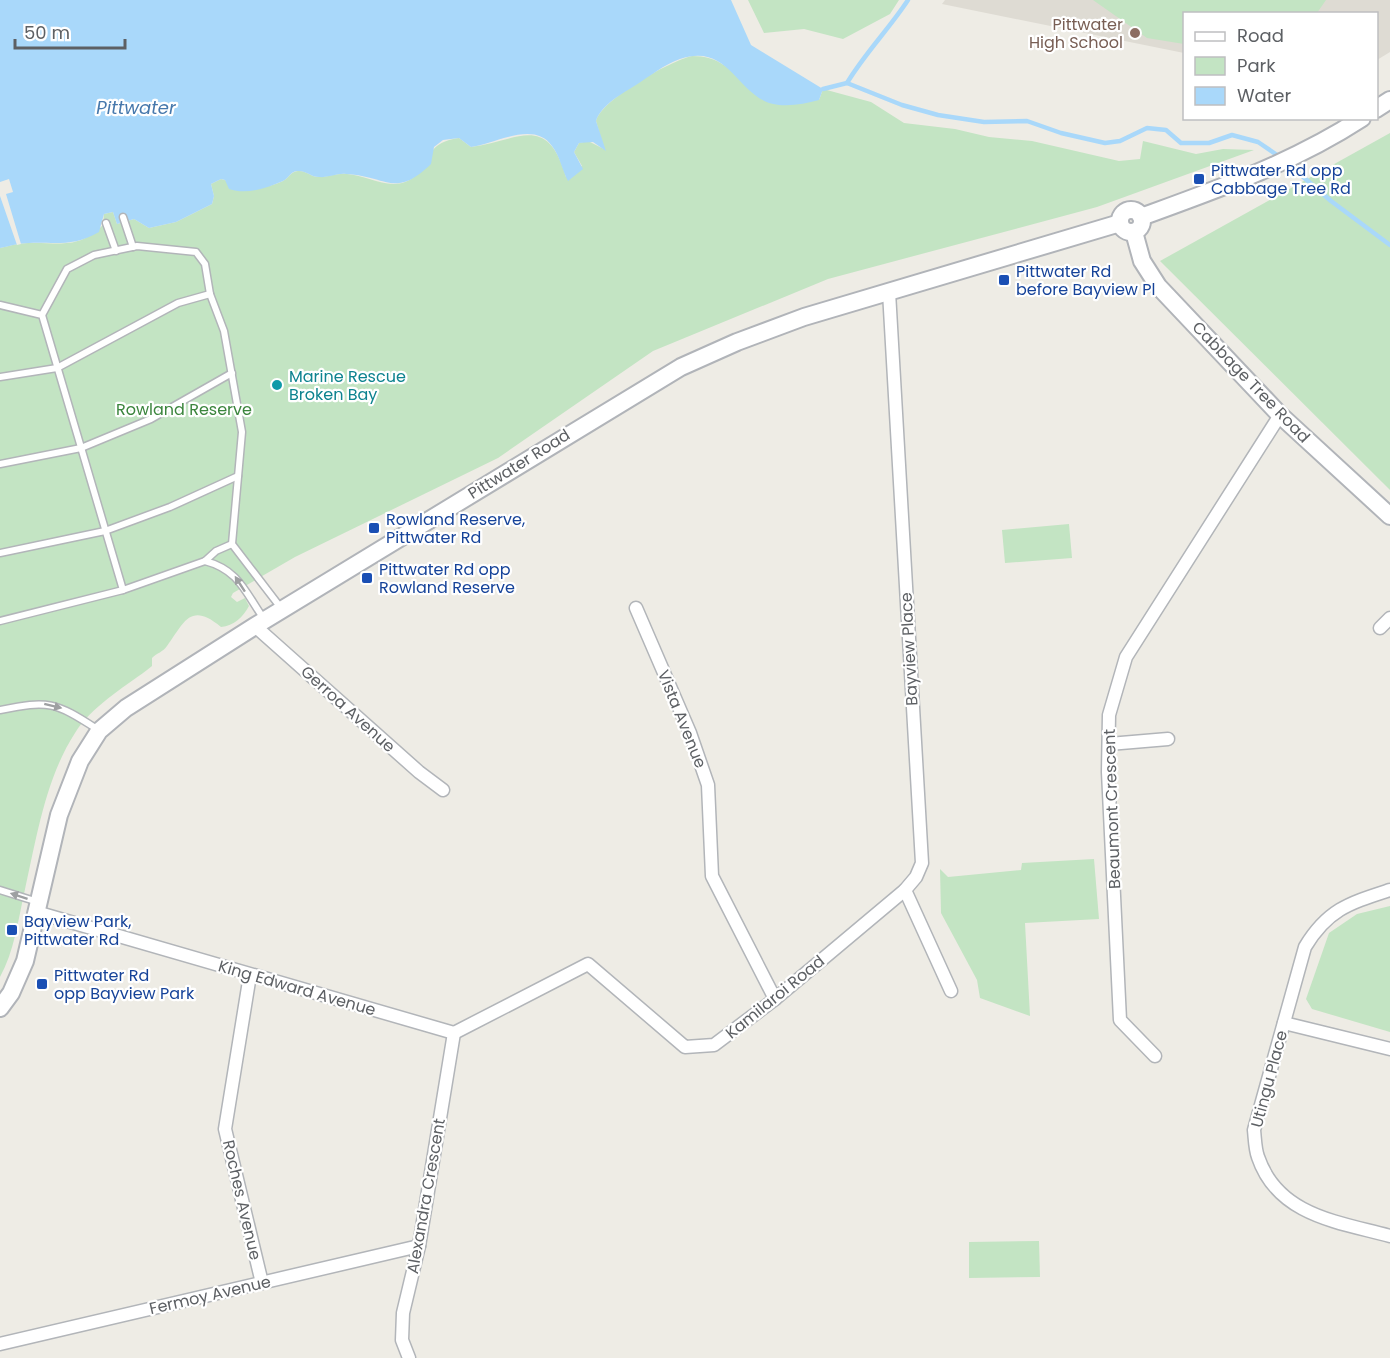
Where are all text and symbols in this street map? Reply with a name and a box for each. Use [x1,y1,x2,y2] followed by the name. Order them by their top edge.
[15,12,124,50] scale bar
[1183,12,1378,120] legend
[1029,13,1123,54] place label: Pittwater High School
[24,20,70,45] text: 50 m
[1237,23,1284,48] text: Road
[1128,26,1142,40] marker: Pittwater High School
[1237,53,1276,78] text: Park
[1237,83,1291,108] text: Water
[96,95,177,120] water label: Pittwater
[1211,159,1351,200] place label: Pittwater Rd opp Cabbage Tree Rd
[1192,172,1206,186] marker: Pittwater Rd opp Cabbage Tree Rd
[1016,260,1155,301] place label: Pittwater Rd before Bayview Pl
[997,273,1011,287] marker: Pittwater Rd before Bayview Pl
[1187,316,1315,448] street label: Cabbage Tree Road
[289,365,406,406] place label: Marine Rescue Broken Bay
[270,378,284,392] marker: Marine Rescue Broken Bay
[116,398,252,421] park label: Rowland Reserve
[464,423,574,505] street label: Pittwater Road
[386,508,525,549] place label: Rowland Reserve, Pittwater Rd
[367,521,381,535] marker: Rowland Reserve, Pittwater Rd
[379,558,515,599] place label: Pittwater Rd opp Rowland Reserve
[360,571,374,585] marker: Pittwater Rd opp Rowland Reserve
[235,576,246,592] one-way arrow
[895,592,923,706] street label: Bayview Place
[296,660,400,758] street label: Gerroa Avenue
[652,666,712,772] street label: Vista Avenue
[44,701,62,711] one-way arrow
[1098,728,1126,889] street label: Beaumont Crescent
[10,891,28,900] one-way arrow
[24,910,131,951] place label: Bayview Park, Pittwater Rd
[5,923,19,937] marker: Bayview Park, Pittwater Rd
[721,950,829,1044] street label: Kamilaroi Road
[216,954,379,1022] street label: King Edward Avenue
[54,964,195,1005] place label: Pittwater Rd opp Bayview Park
[35,977,49,991] marker: Pittwater Rd opp Bayview Park
[1245,1028,1293,1130] street label: Utingu Place
[401,1116,451,1276] street label: Alexandra Crescent
[217,1138,267,1262] street label: Roches Avenue
[147,1270,273,1320] street label: Fermoy Avenue

